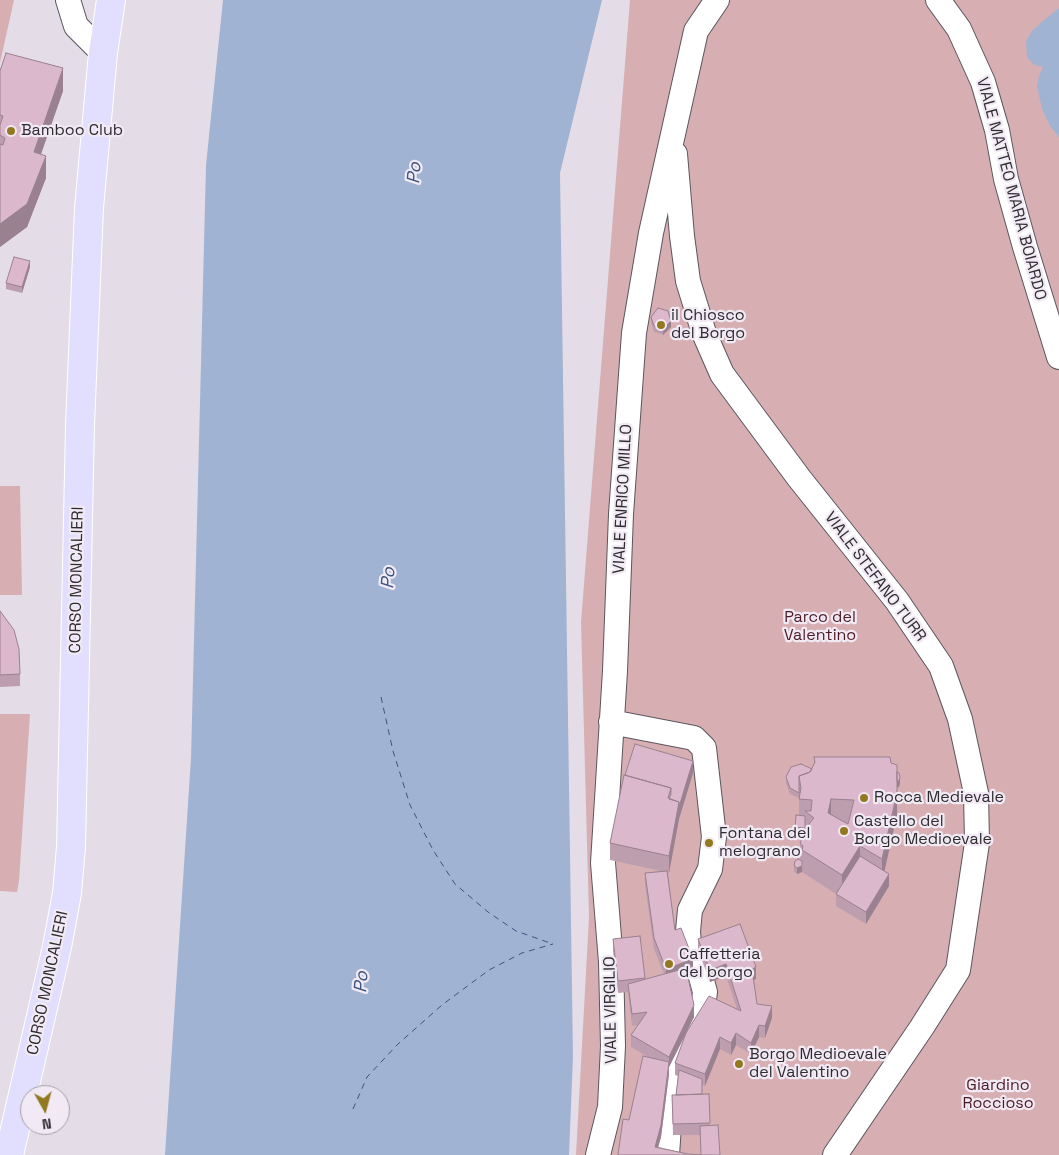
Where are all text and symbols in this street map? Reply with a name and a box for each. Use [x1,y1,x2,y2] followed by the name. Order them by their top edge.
[972,75,1050,303] street label: VIALE MATTEO MARIA BOIARDO
[21,121,123,141] place label: Bamboo Club
[5,125,17,137] marker: Bamboo Club
[403,161,427,185] water label: Po
[671,306,745,344] place label: il Chiosco del Borgo
[655,319,667,331] marker: il Chiosco del Borgo
[609,424,637,574] street label: VIALE ENRICO MILLO
[66,506,88,654] street label: CORSO MONCALIERI
[820,508,930,646] street label: VIALE STEFANO TURR
[377,566,401,590] water label: Po
[784,608,856,646] park label: Parco del Valentino
[874,788,1004,808] place label: Rocca Medievale
[858,792,870,804] marker: Rocca Medievale
[854,812,992,850] place label: Castello del Borgo Medioevale
[719,824,810,862] place label: Fontana del melograno
[838,825,850,837] marker: Castello del Borgo Medioevale
[703,837,715,849] marker: Fontana del melograno
[23,909,73,1057] street label: CORSO MONCALIERI
[679,945,760,983] place label: Caffetteria del borgo
[600,956,622,1064] street label: VIALE VIRGILIO
[663,958,675,970] marker: Caffetteria del borgo
[350,970,374,994] water label: Po
[749,1045,887,1083] place label: Borgo Medioevale del Valentino
[733,1058,745,1070] marker: Borgo Medioevale del Valentino
[962,1076,1034,1114] park label: Giardino Roccioso
[20,1085,70,1135] north arrow
[41,1114,52,1133] text: N

